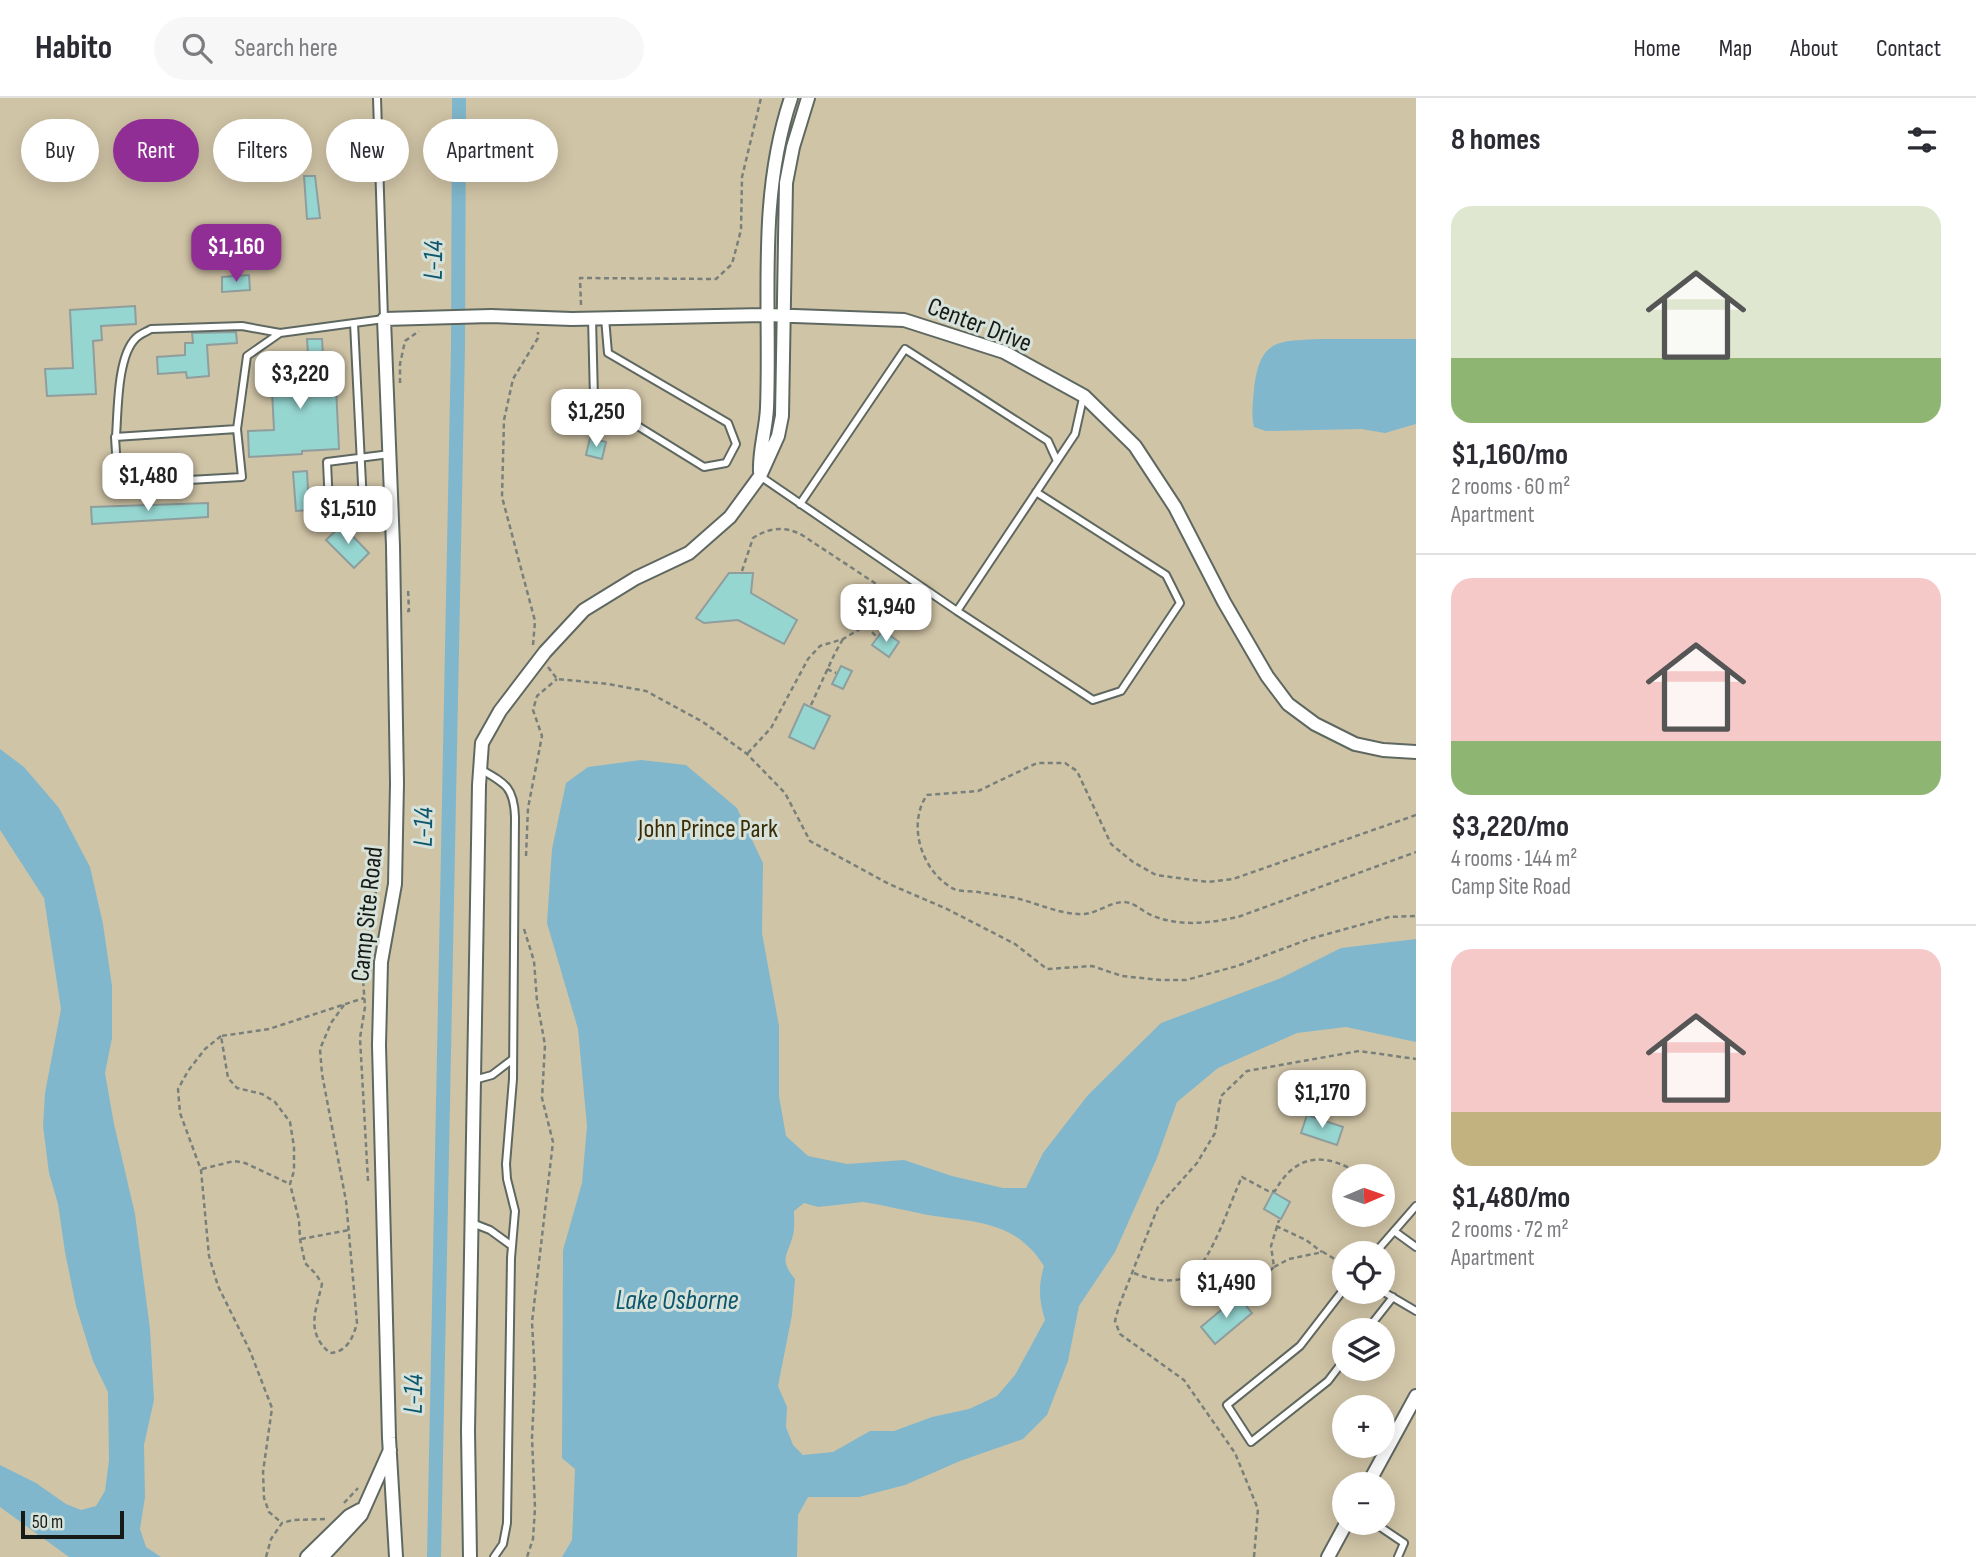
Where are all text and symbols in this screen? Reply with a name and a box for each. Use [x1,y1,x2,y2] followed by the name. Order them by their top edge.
[154,17,644,80] search box
[35,28,112,68] text: Habito
[178,29,216,67] icon: search
[234,33,338,64] text: Search here
[1633,34,1681,63] text: Home
[1719,34,1752,63] text: Map
[1790,34,1838,63] text: About
[1876,34,1941,63] text: Contact
[21,119,99,182] chip: Buy
[113,119,199,182] chip: Rent
[213,119,312,182] chip: Filters
[326,119,409,182] chip: New
[423,119,558,182] chip: Apartment
[1903,121,1941,159] icon: filters
[1451,122,1540,158] text: 8 homes
[179,225,293,284] pin: $1,160
[207,233,265,261] text: $1,160
[417,239,450,280] water label: L-14
[1633,252,1759,378] icon: home
[923,291,1036,359] street label: Center Drive
[243,352,357,411] pin: $3,220
[271,360,329,388] text: $3,220
[539,390,653,449] pin: $1,250
[567,398,625,426] text: $1,250
[1451,437,1568,473] text: $1,160/mo
[91,454,205,513] pin: $1,480
[118,462,178,490] text: $1,480
[1451,473,1570,501] text: 2 rooms · 60 m²
[291,486,405,546] pin: $1,510
[320,495,376,523] text: $1,510
[1451,501,1535,529] text: Apartment
[829,584,943,644] pin: $1,940
[856,593,916,621] text: $1,940
[1633,624,1759,750] icon: home
[407,806,440,847] water label: L-14
[1451,809,1569,845] text: $3,220/mo
[637,814,778,845] park label: John Prince Park
[345,845,390,983] street label: Camp Site Road
[1451,845,1577,873] text: 4 rooms · 144 m²
[1451,873,1571,901] text: Camp Site Road
[1633,995,1759,1121] icon: home
[1265,1070,1379,1130] pin: $1,170
[1294,1079,1350,1107] text: $1,170
[1332,1164,1395,1227] north arrow
[1332,1164,1395,1535] map controls
[1451,1180,1570,1216] text: $1,480/mo
[1451,1216,1569,1244] text: 2 rooms · 72 m²
[1332,1241,1395,1304] button: locate
[1451,1244,1535,1272] text: Apartment
[1169,1260,1283,1320] pin: $1,490
[1196,1269,1256,1297] text: $1,490
[615,1284,739,1317] water label: Lake Osborne
[1332,1318,1395,1381] button: layers
[397,1373,430,1414] water label: L-14
[1332,1395,1395,1458] button: +
[1332,1472,1395,1535] button: −
[21,1508,124,1540] scale bar
[32,1511,63,1534] text: 50 m

